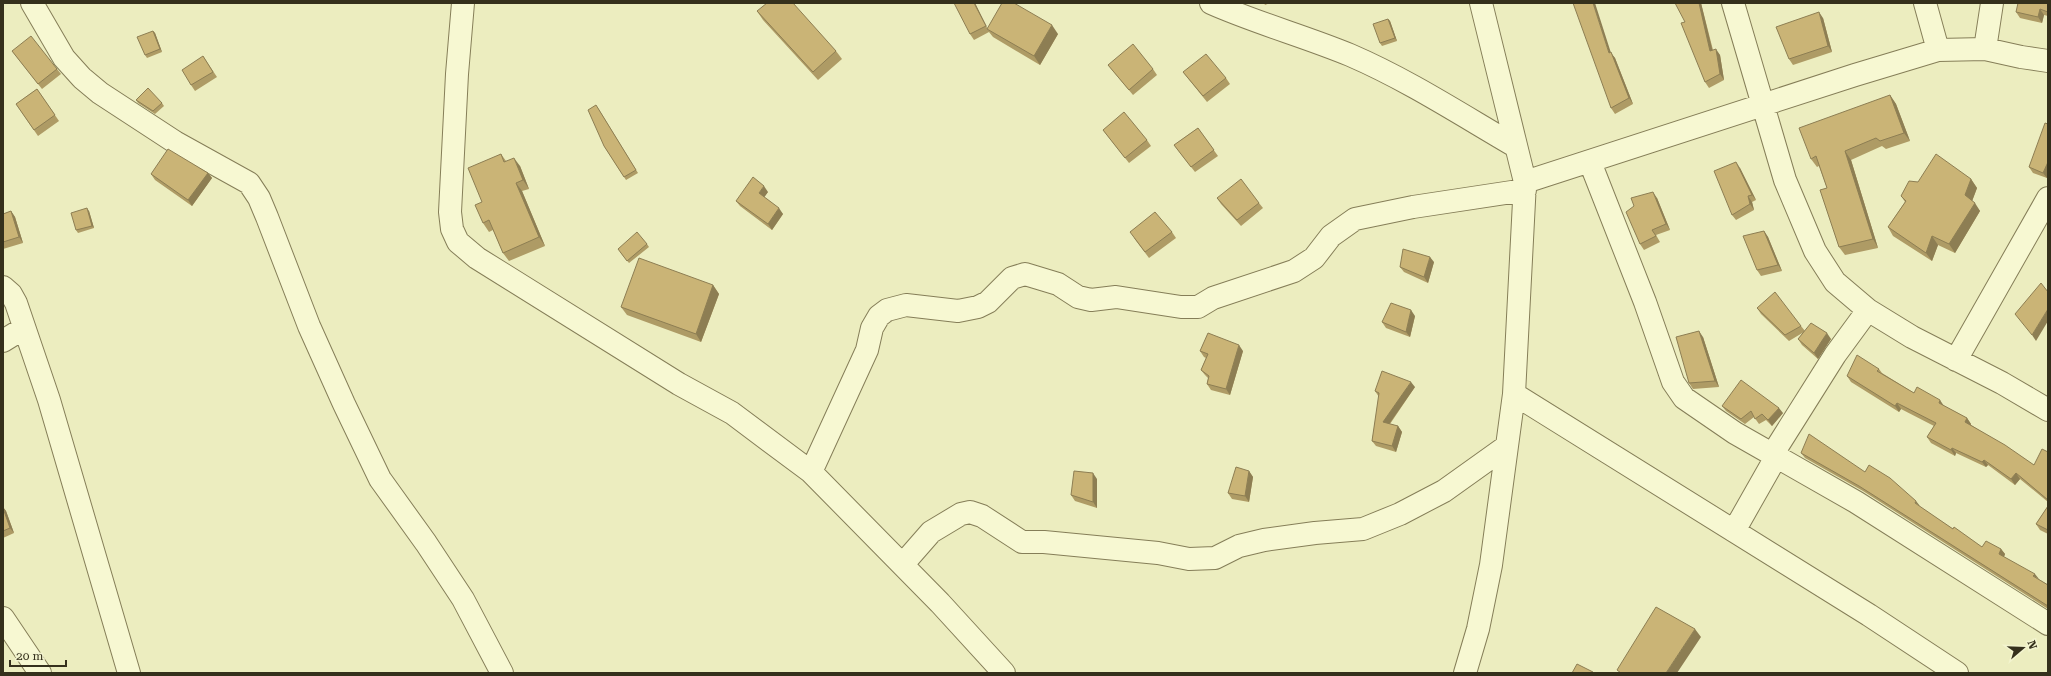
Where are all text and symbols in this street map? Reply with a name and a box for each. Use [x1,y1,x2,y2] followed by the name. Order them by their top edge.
[2003,628,2043,668] north arrow
[2024,639,2040,652] text: N
[10,642,66,668] scale bar
[16,649,43,663] text: 20 m

